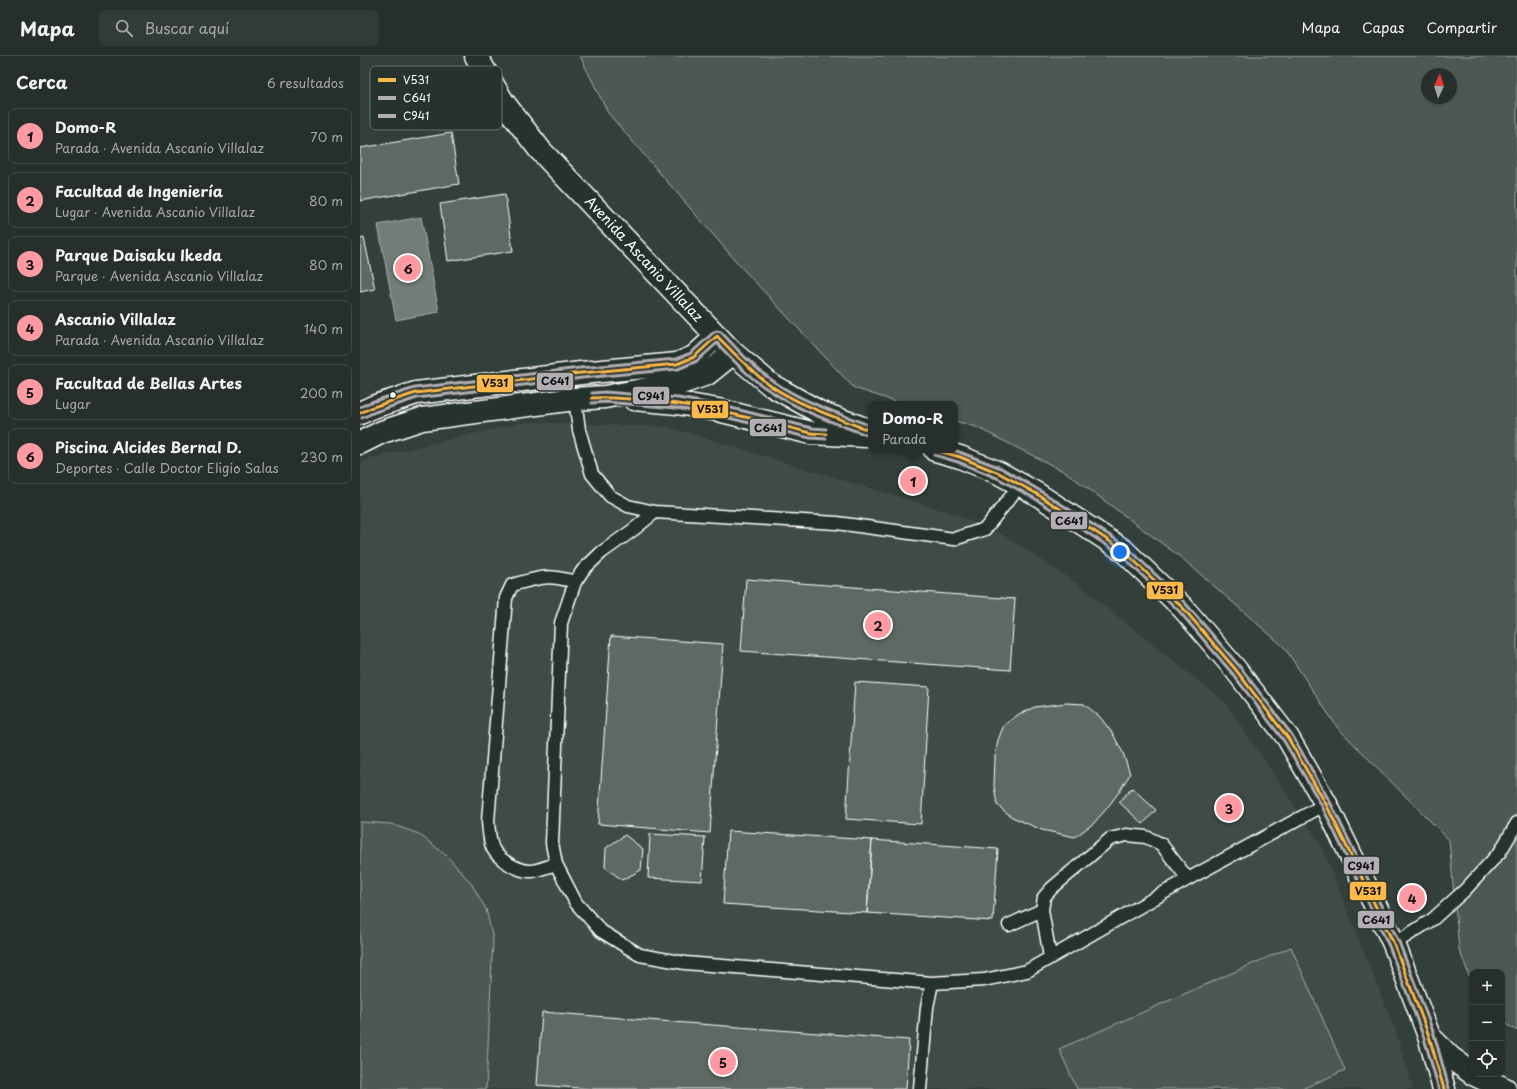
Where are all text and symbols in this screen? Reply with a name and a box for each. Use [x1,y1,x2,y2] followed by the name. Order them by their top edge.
[99,10,379,46] search box
[20,14,75,42] text: Mapa
[145,16,229,39] text: Buscar aquí
[113,17,135,39] icon: search
[1302,17,1340,38] text: Mapa
[1362,17,1404,38] text: Capas
[1426,17,1497,38] text: Compartir
[370,66,502,130] legend
[1421,68,1457,104] north arrow
[16,69,67,95] text: Cerca
[403,71,429,88] text: V531
[267,73,344,92] text: 6 resultados
[403,89,431,106] text: C641
[403,107,429,124] text: C941
[55,115,116,138] text: Domo-R
[27,127,33,146] text: 1
[310,127,343,146] text: 70 m
[55,138,264,157] text: Parada · Avenida Ascanio Villalaz
[55,179,223,202] text: Facultad de Ingeniería
[25,191,35,210] text: 2
[309,191,343,210] text: 80 m
[580,191,709,326] street label: Avenida Ascanio Villalaz
[55,202,255,221] text: Lugar · Avenida Ascanio Villalaz
[55,243,222,266] text: Parque Daisaku Ikeda
[395,253,421,283] pin: 6
[26,255,34,274] text: 3
[309,255,343,274] text: 80 m
[55,266,263,285] text: Parque · Avenida Ascanio Villalaz
[55,307,176,330] text: Ascanio Villalaz
[26,319,34,338] text: 4
[304,319,343,338] text: 140 m
[55,330,264,349] text: Parada · Avenida Ascanio Villalaz
[55,371,242,394] text: Facultad de Bellas Artes
[536,372,574,391] line badge: C641
[541,372,569,389] text: C641
[476,374,514,393] line badge: V531
[482,374,508,391] text: V531
[26,383,34,402] text: 5
[300,383,343,402] text: 200 m
[632,386,670,405] line badge: C941
[637,387,665,404] text: C941
[388,390,398,400] unlabelled marker
[55,394,91,413] text: Lugar
[691,400,729,419] line badge: V531
[697,400,723,417] text: V531
[868,401,958,453] popup
[882,406,944,429] text: Domo-R
[749,418,787,437] line badge: C641
[754,419,782,436] text: C641
[882,429,926,448] text: Parada
[55,435,242,458] text: Piscina Alcides Bernal D.
[25,447,35,466] text: 6
[301,447,343,466] text: 230 m
[55,458,279,477] text: Deportes · Calle Doctor Eligio Salas
[900,466,926,496] pin: 1
[1050,511,1088,530] line badge: C641
[1055,512,1083,529] text: C641
[1110,542,1130,562] your location
[1146,581,1184,600] line badge: V531
[1152,581,1178,598] text: V531
[865,610,891,640] pin: 2
[1216,793,1242,823] pin: 3
[1343,856,1380,875] line badge: C941
[1347,857,1375,874] text: C941
[1349,881,1387,901] line badge: V531
[1355,882,1381,899] text: V531
[1399,883,1425,913] pin: 4
[1357,910,1395,929] line badge: C641
[1362,911,1390,928] text: C641
[1469,969,1505,1077] map controls
[1469,969,1505,1005] button: +
[1469,1005,1505,1041] button: −
[1469,1041,1505,1077] button: locate
[710,1047,736,1077] pin: 5

